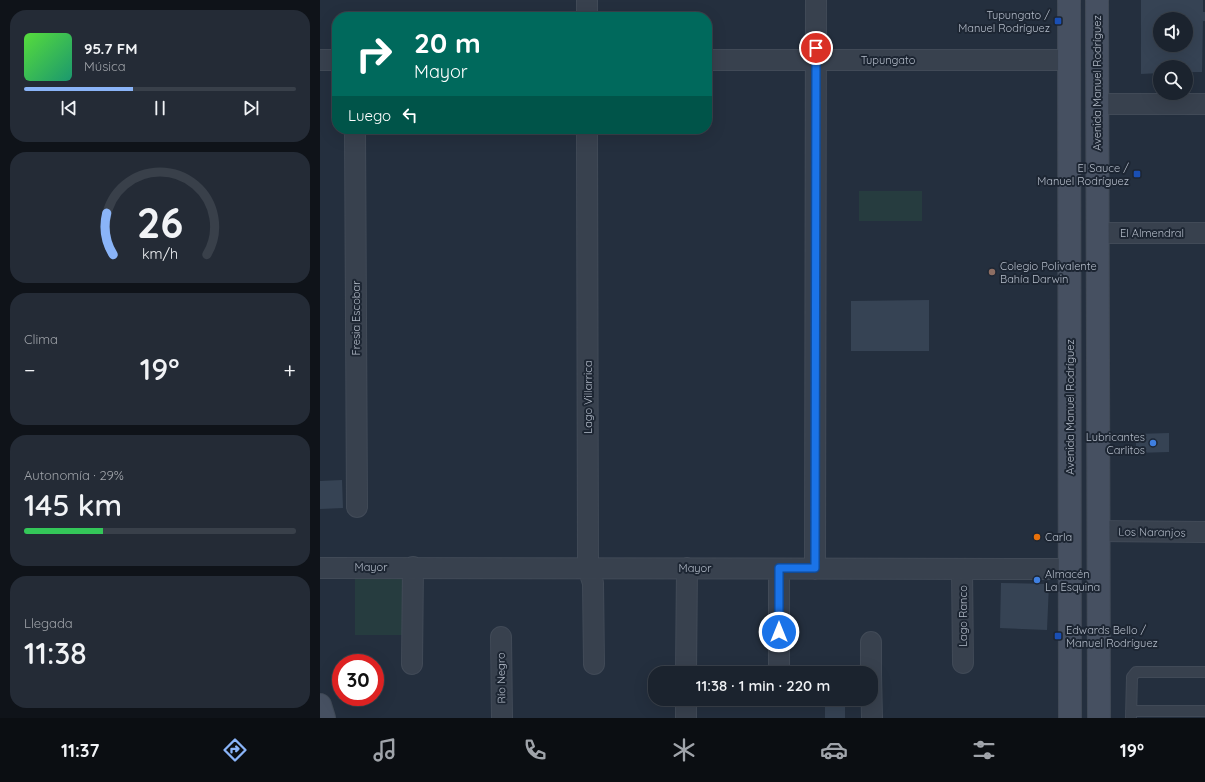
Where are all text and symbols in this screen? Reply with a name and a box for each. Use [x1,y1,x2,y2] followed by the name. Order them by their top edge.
[958,8,1050,35] place label: Tupungato / Manuel Rodríguez
[1153,12,1193,100] map controls
[1153,12,1193,52] button: sound
[1090,15,1104,151] street label: Avenida Manuel Rodríguez
[1053,16,1063,26] marker: Tupungato / Manuel Rodríguez
[414,25,481,60] text: 20 m
[348,28,400,80] icon: right
[799,31,833,65] pin
[805,37,827,59] icon: arrive
[84,39,137,58] text: 95.7 FM
[861,53,916,67] street label: Tupungato
[84,58,126,74] text: Música
[414,60,468,83] text: Mayor
[1153,60,1193,100] button: search
[58,97,80,119] icon: previous
[149,97,171,119] icon: pause
[240,97,262,119] icon: next
[399,104,421,126] icon: left
[348,106,391,125] text: Luego
[1037,161,1129,188] place label: El Sauce / Manuel Rodríguez
[1132,169,1142,179] marker: El Sauce / Manuel Rodríguez
[137,196,183,248] text: 26
[1120,226,1184,240] street label: El Almendral
[142,245,178,263] text: km/h
[1000,259,1097,286] place label: Colegio Polivalente Bahía Darwin
[987,267,997,277] marker: Colegio Polivalente Bahía Darwin
[349,280,363,355] street label: Fresia Escobar
[24,331,58,347] text: Clima
[1063,339,1077,475] street label: Avenida Manuel Rodríguez
[140,350,179,388] text: 19°
[24,356,35,384] text: −
[284,356,296,384] text: +
[581,360,595,434] street label: Lago Villarrica
[1086,430,1145,457] place label: Lubricantes Carlitos
[1148,438,1158,448] marker: Lubricantes Carlitos
[24,467,124,483] text: Autonomía · 29%
[24,486,122,524] text: 145 km
[1118,524,1186,540] street label: Los Naranjos
[1045,530,1072,544] place label: Carla
[1032,532,1042,542] marker: Carla
[355,560,388,574] street label: Mayor
[679,561,712,575] street label: Mayor
[1045,567,1100,594] place label: Almacén La Esquina
[1032,575,1042,585] marker: Almacén La Esquina
[956,585,970,647] street label: Lago Ranco
[758,611,800,653] position arrow
[24,615,73,631] text: Llegada
[1066,623,1158,650] place label: Edwards Bello / Manuel Rodríguez
[1053,631,1063,641] marker: Edwards Bello / Manuel Rodríguez
[24,634,87,672] text: 11:38
[494,652,508,704] street label: Río Negro
[332,654,384,706] speed limit sign: 30
[696,676,830,695] text: 11:38 · 1 min · 220 m
[221,736,249,764] icon: directions
[371,736,399,764] icon: music
[521,736,549,764] icon: phone
[670,736,698,764] icon: climate
[820,736,848,764] icon: car
[970,736,998,764] icon: filters
[61,739,99,762] text: 11:37
[1120,739,1144,762] text: 19°

